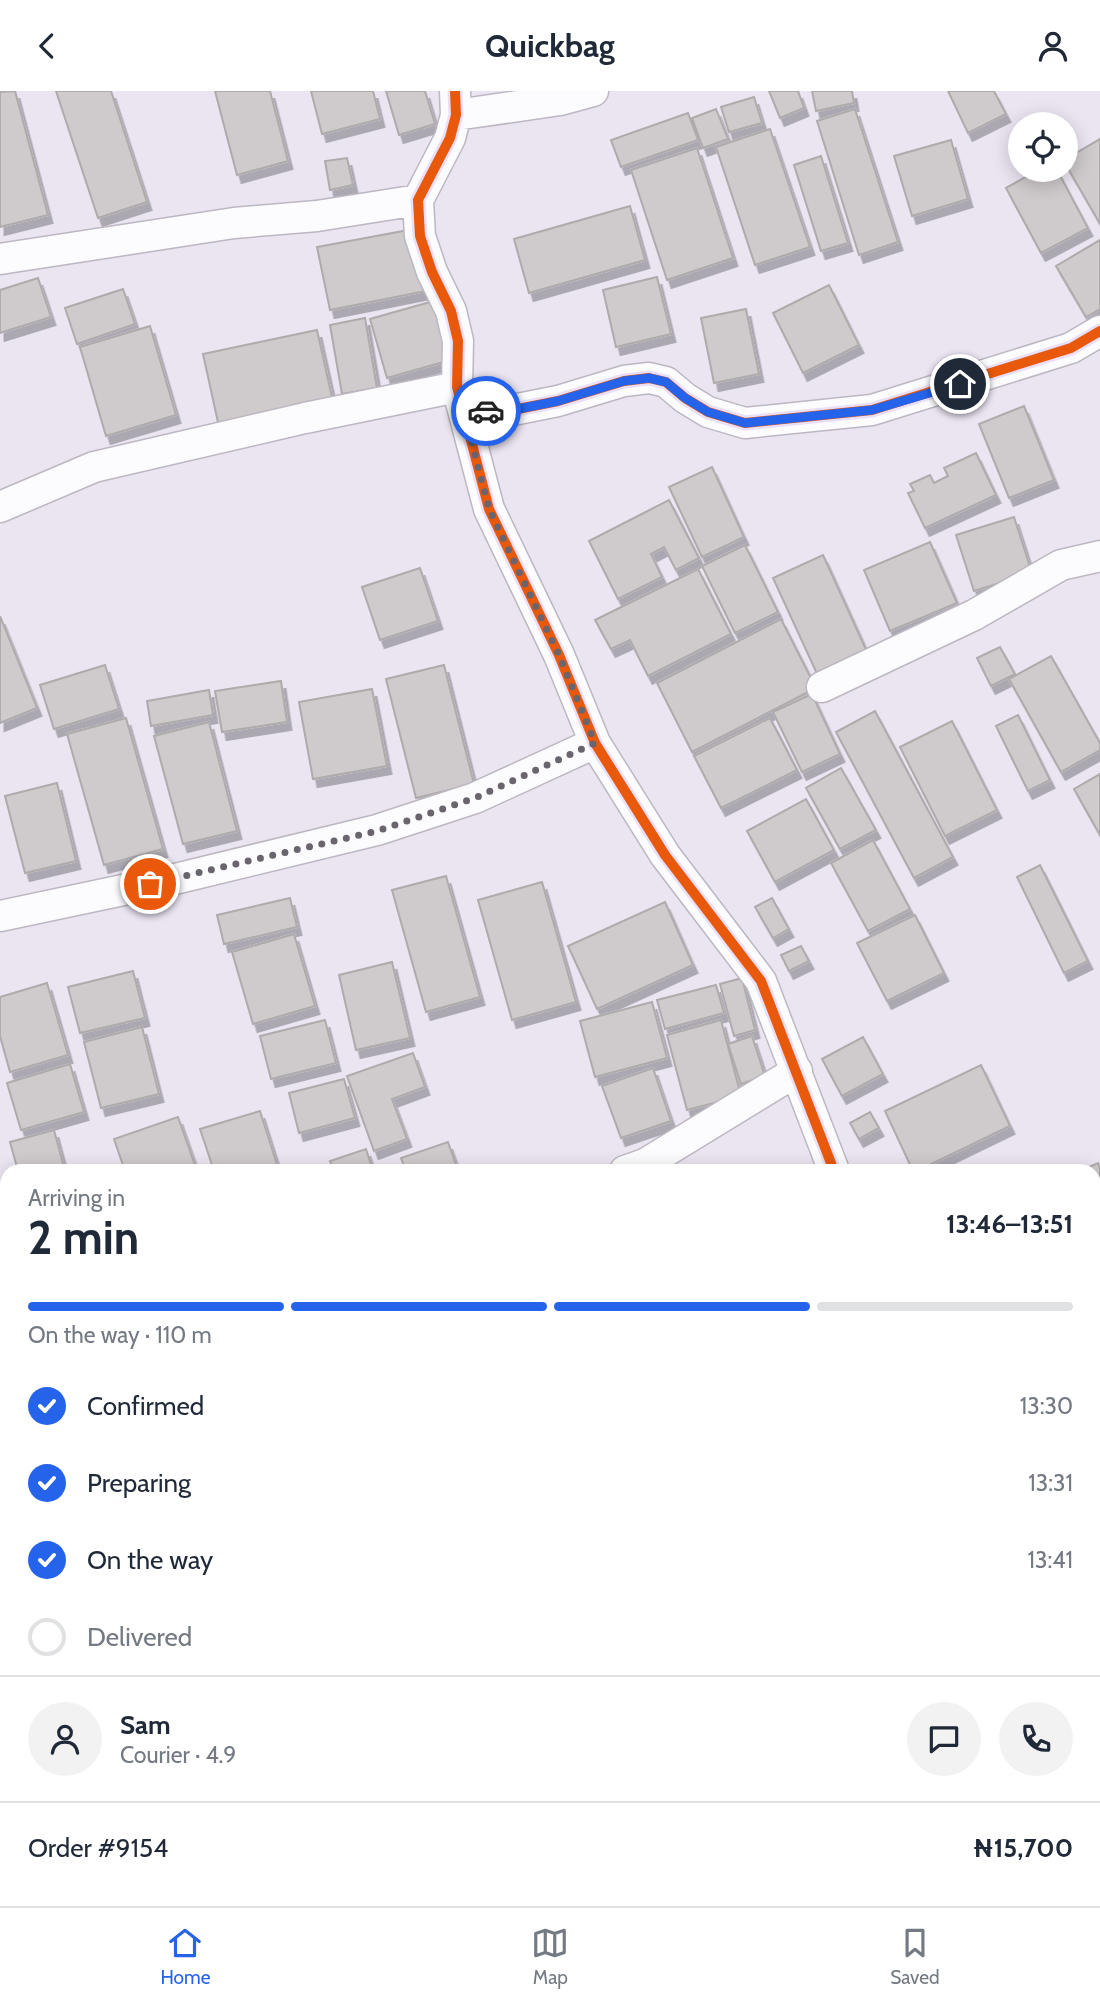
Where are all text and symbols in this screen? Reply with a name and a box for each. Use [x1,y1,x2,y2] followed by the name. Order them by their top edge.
[485,26,615,65] text: Quickbag
[28,27,66,65] icon: back
[1034,27,1072,65] icon: person
[1008,112,1078,182] map controls
[1008,112,1078,182] button: locate
[930,354,990,414] pin
[941,365,979,403] icon: home
[451,376,521,446] courier
[467,392,505,430] icon: car
[120,854,180,914] pin
[131,865,169,903] icon: bag
[28,1184,125,1212] text: Arriving in
[946,1208,1073,1240] text: 13:46–13:51
[28,1210,139,1266] text: 2 min
[28,1321,212,1349] text: On the way · 110 m
[28,1387,66,1425] icon: check
[87,1390,204,1422] text: Confirmed
[1020,1392,1073,1420] text: 13:30
[28,1464,66,1502] icon: check
[87,1467,191,1499] text: Preparing
[1028,1469,1073,1497] text: 13:31
[28,1541,66,1579] icon: check
[87,1544,213,1576] text: On the way
[1027,1546,1073,1574] text: 13:41
[87,1621,192,1653] text: Delivered
[28,1702,102,1776] button: person
[907,1702,981,1776] button: chat
[999,1702,1073,1776] button: phone
[120,1709,171,1741] text: Sam
[120,1741,236,1769] text: Courier · 4.9
[28,1832,168,1864] text: Order #9154
[973,1832,1073,1864] text: ₦15,700
[160,1924,210,1989] tab: Home
[531,1924,569,1989] tab: Map
[890,1924,940,1989] tab: Saved

